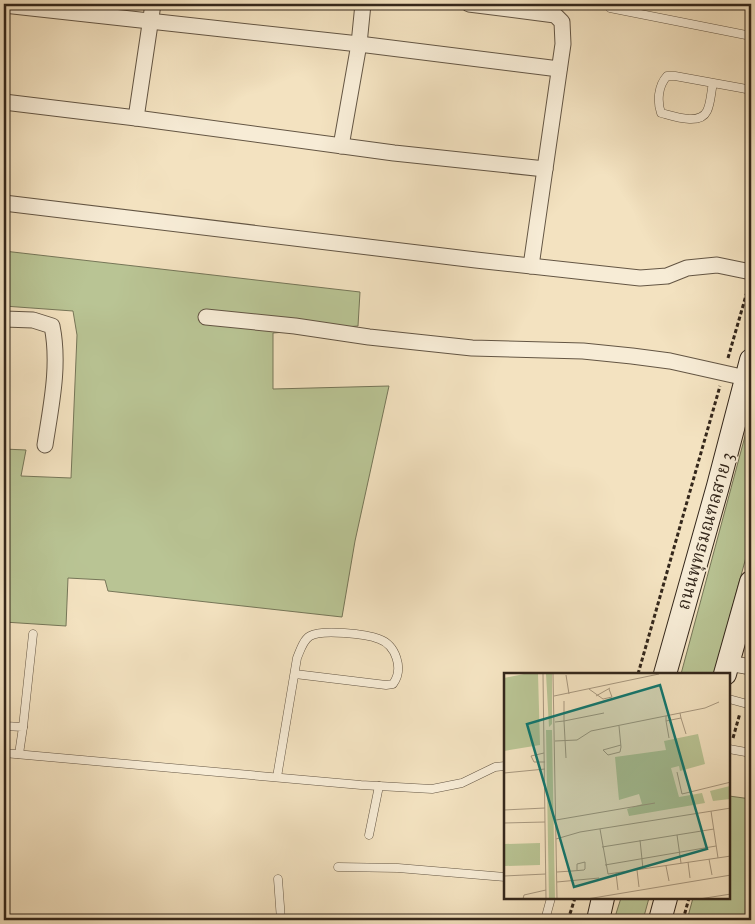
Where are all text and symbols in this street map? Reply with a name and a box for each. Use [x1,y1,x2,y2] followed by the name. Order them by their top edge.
[672,450,739,613] street label: ถนนพุทธมณฑลสาย 3
[504,673,730,899] inset map

